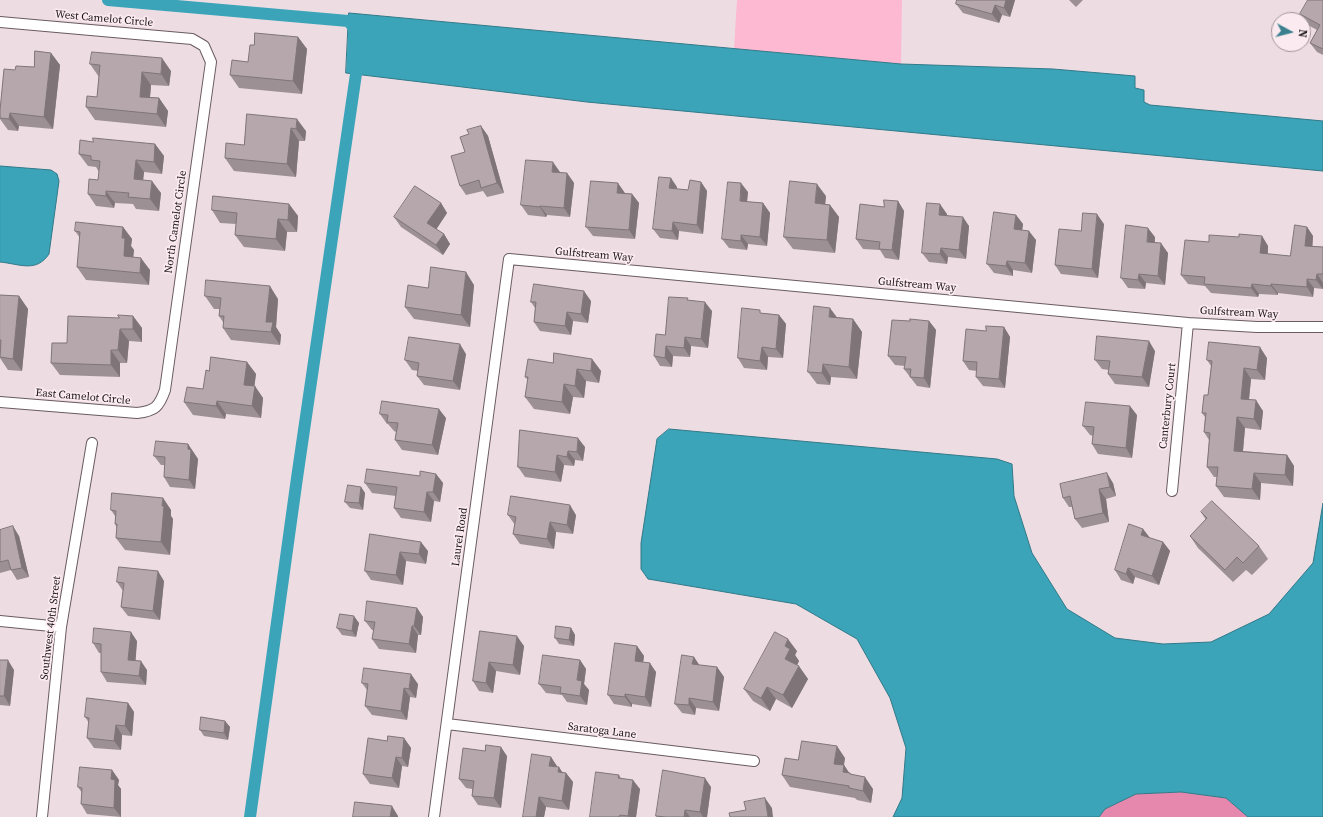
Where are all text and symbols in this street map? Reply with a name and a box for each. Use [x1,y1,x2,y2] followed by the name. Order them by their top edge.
[54,8,154,30] street label: West Camelot Circle
[1271,12,1311,52] north arrow
[1294,29,1310,38] text: N
[162,170,190,274] street label: North Camelot Circle
[554,245,634,265] street label: Gulfstream Way
[877,275,957,295] street label: Gulfstream Way
[1199,304,1279,322] street label: Gulfstream Way
[1157,362,1179,450] street label: Canterbury Court
[35,386,131,408] street label: East Camelot Circle
[449,507,471,567] street label: Laurel Road
[38,575,64,681] street label: Southwest 40th Street
[567,720,637,742] street label: Saratoga Lane

